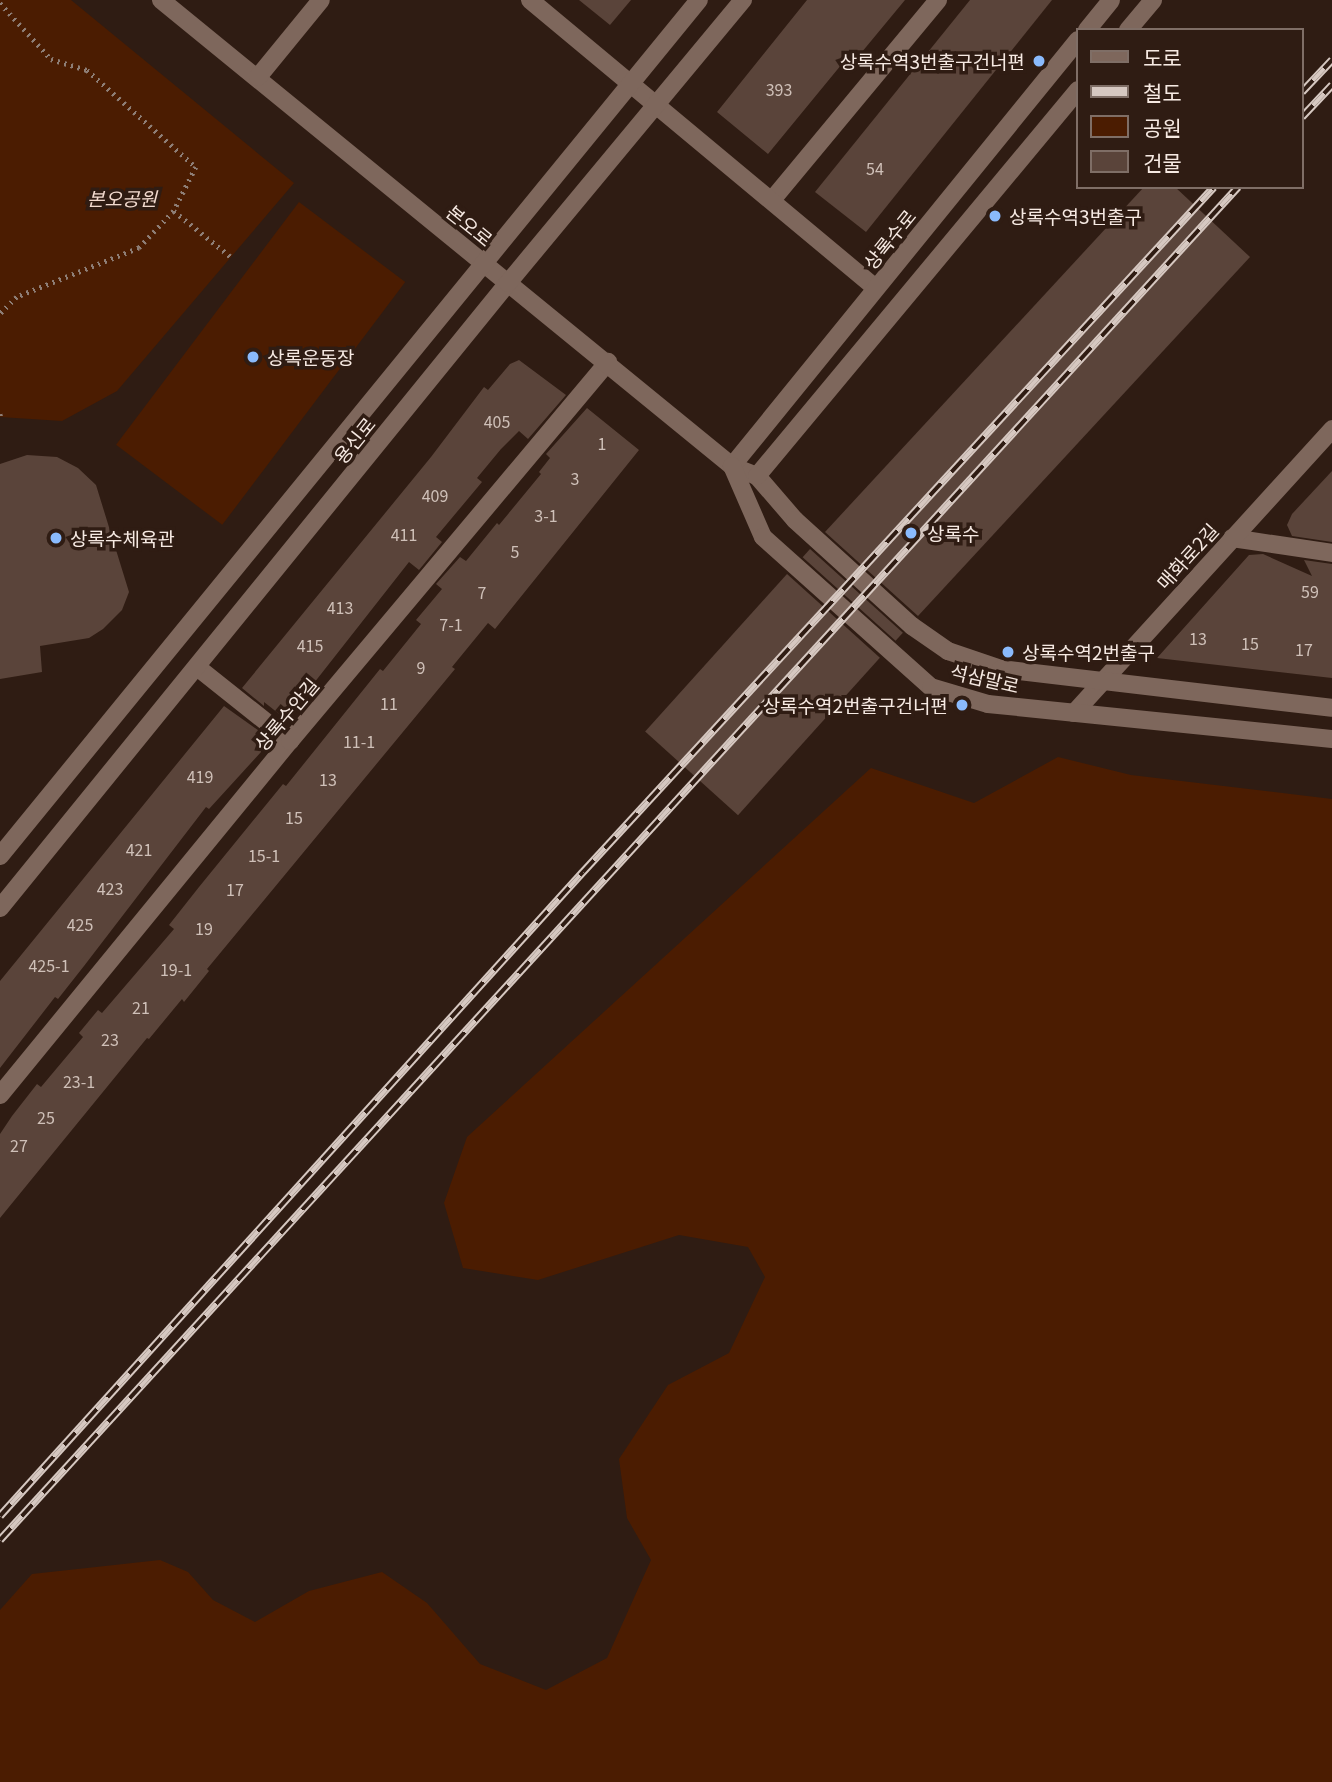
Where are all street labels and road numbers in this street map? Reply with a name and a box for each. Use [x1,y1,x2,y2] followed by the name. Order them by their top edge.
[442,200,498,250] street label: 본오로
[858,205,920,273] street label: 상록수로
[329,412,379,468] street label: 용신로
[1152,518,1222,594] street label: 매화로2길
[948,659,1022,697] street label: 석삼말로
[249,673,323,755] street label: 상록수안길

